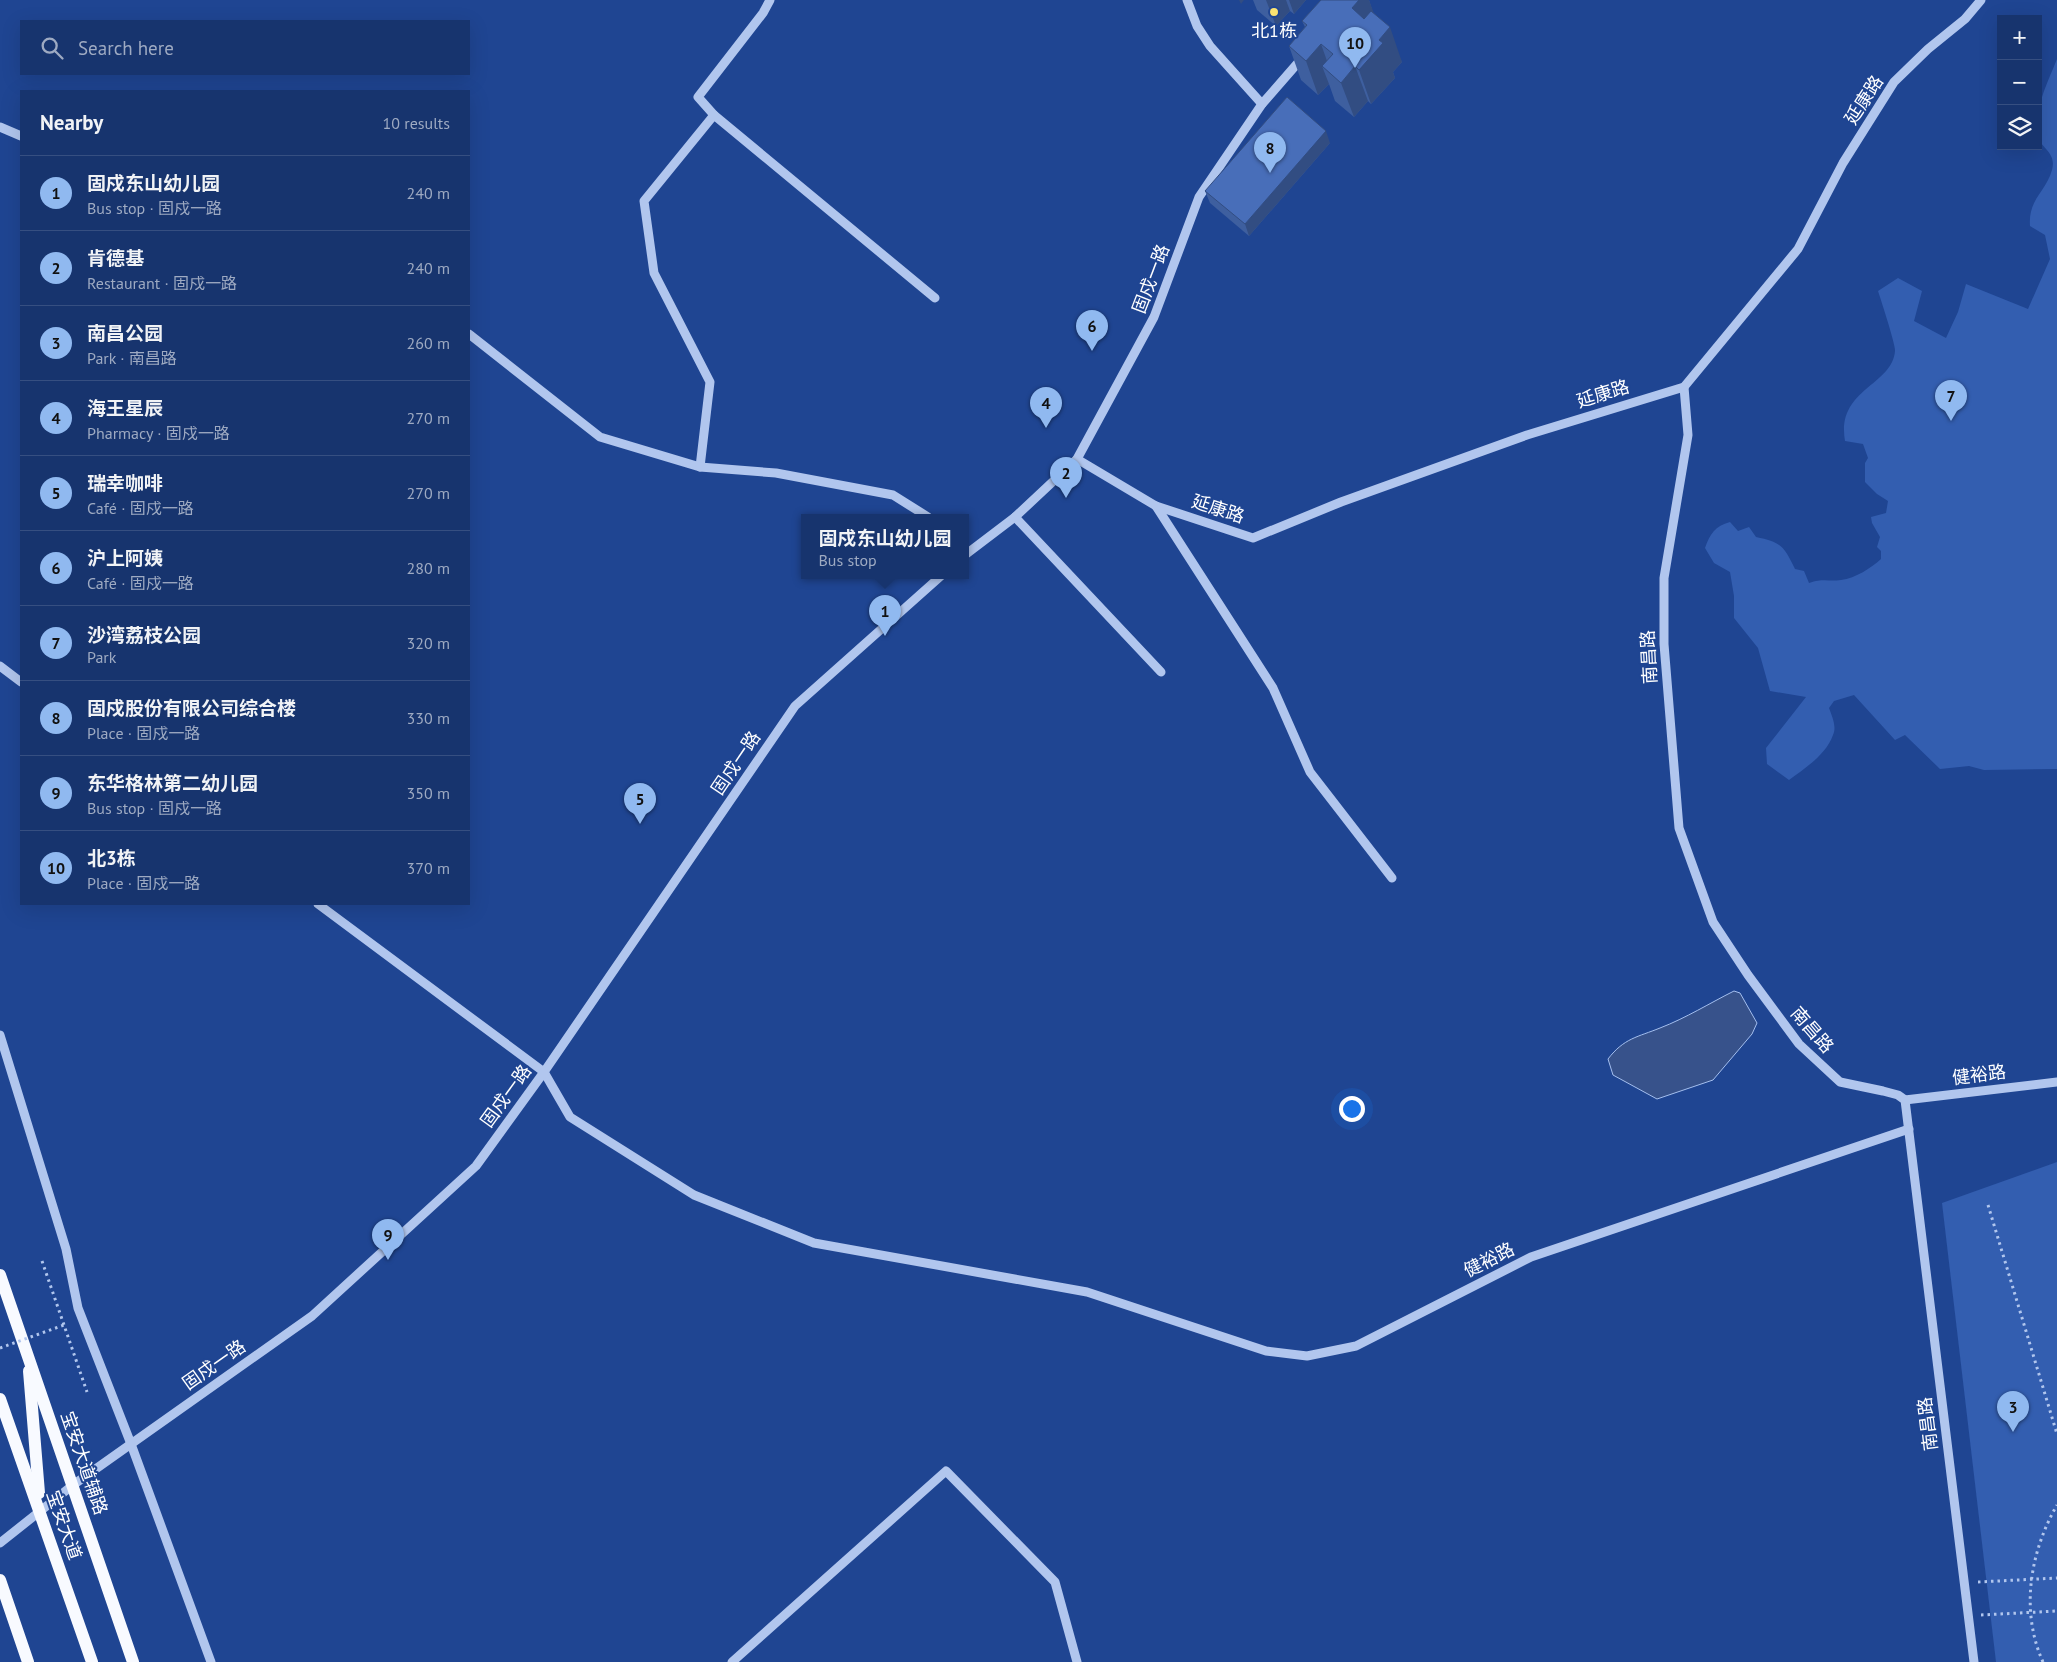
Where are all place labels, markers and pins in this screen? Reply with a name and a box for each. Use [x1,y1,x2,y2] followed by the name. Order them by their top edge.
[1268,6,1280,18] marker: 北1栋
[1251,19,1297,42] place label: 北1栋
[1339,27,1371,68] pin: 10
[1254,132,1286,173] pin: 8
[1076,310,1108,351] pin: 6
[1935,380,1967,421] pin: 7
[1030,387,1062,428] pin: 4
[1050,457,1082,498] pin: 2
[869,595,901,636] pin: 1
[624,783,656,824] pin: 5
[372,1219,404,1260] pin: 9
[1997,1391,2029,1432] pin: 3

